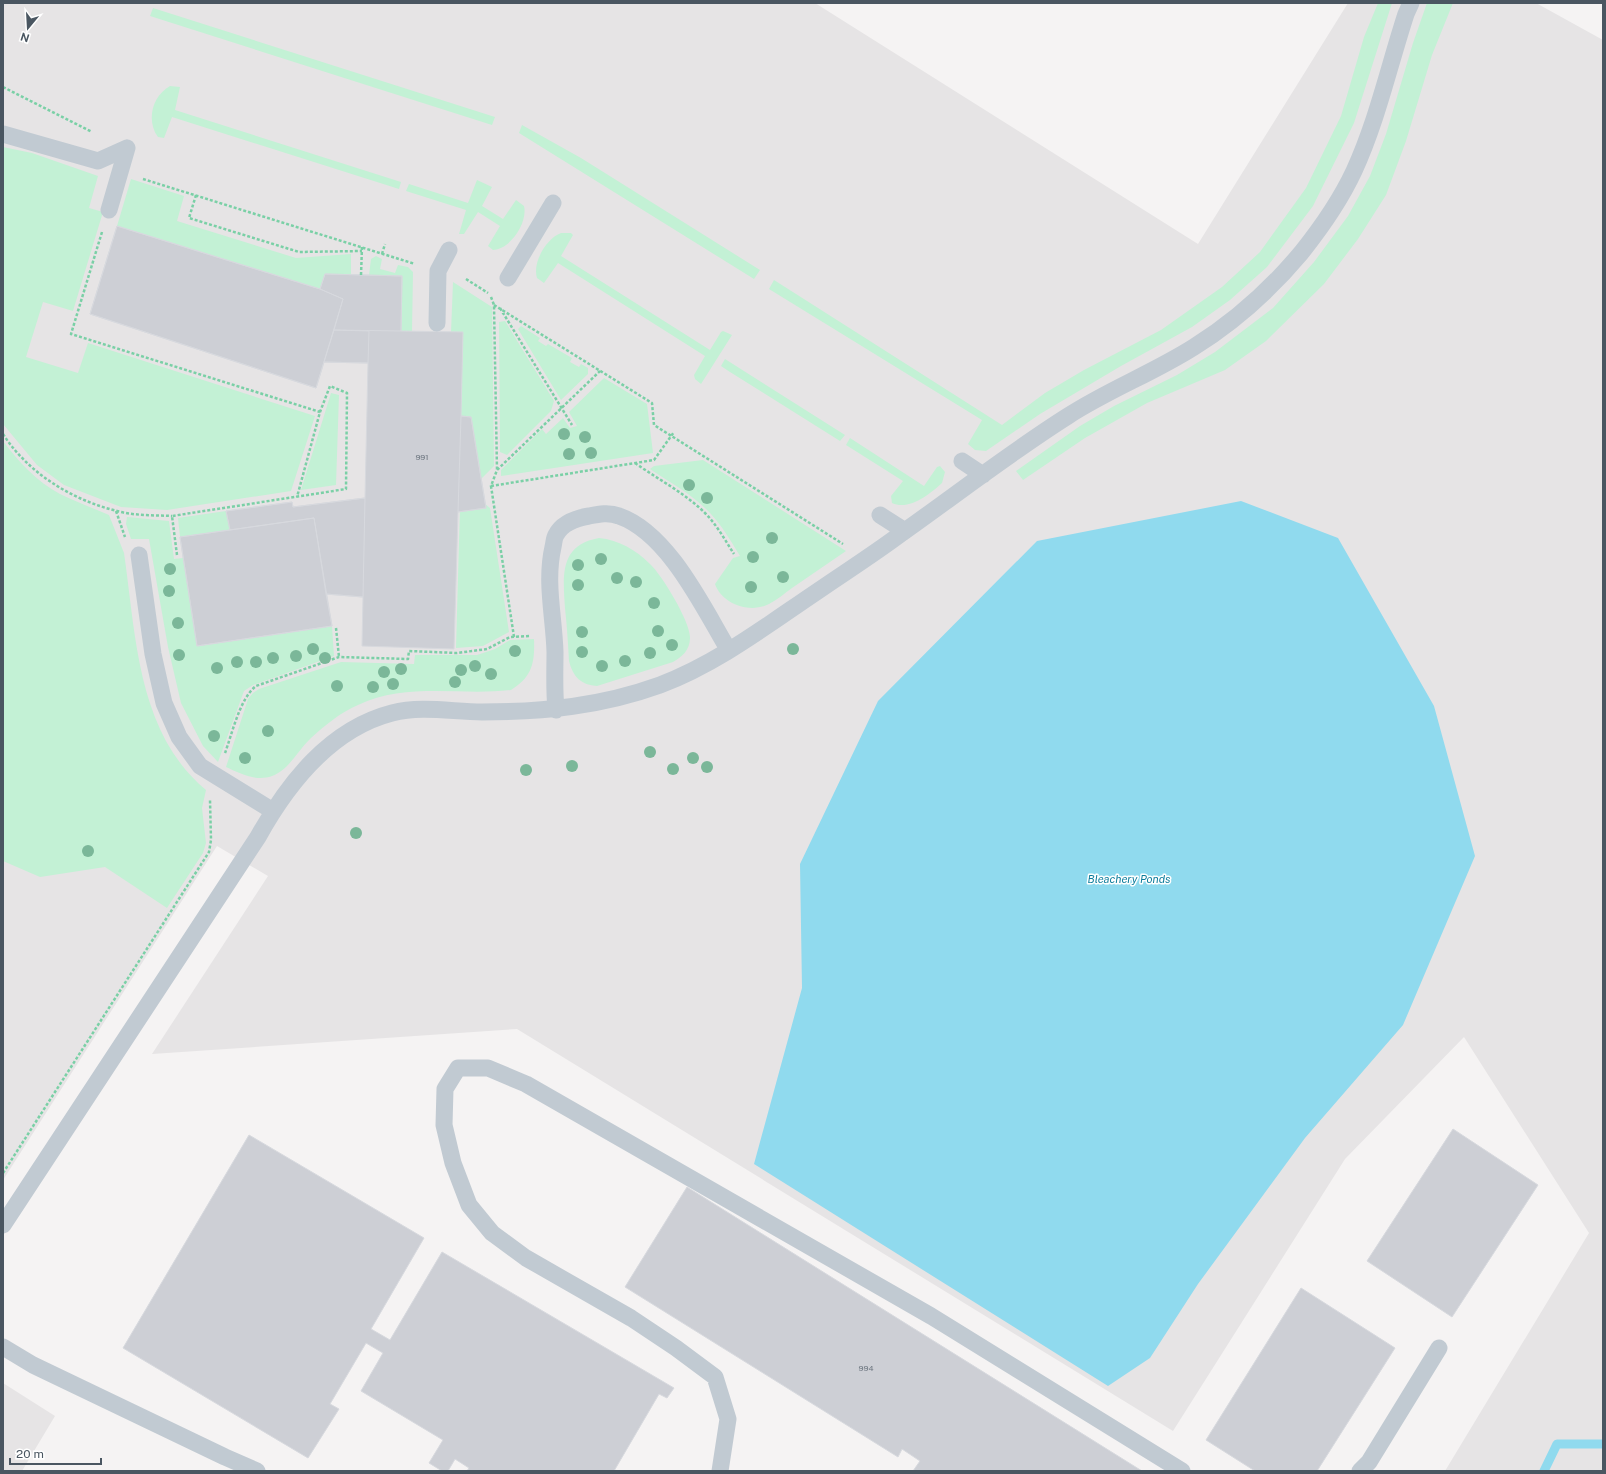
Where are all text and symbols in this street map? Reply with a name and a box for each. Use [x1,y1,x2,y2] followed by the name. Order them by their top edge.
[8,8,48,48] north arrow
[19,30,31,45] text: N
[415,452,429,462] house number: 991
[1088,873,1171,885] water label: Bleachery Ponds
[859,1363,873,1373] house number: 994
[10,1440,101,1466] scale bar
[16,1447,44,1461] text: 20 m

